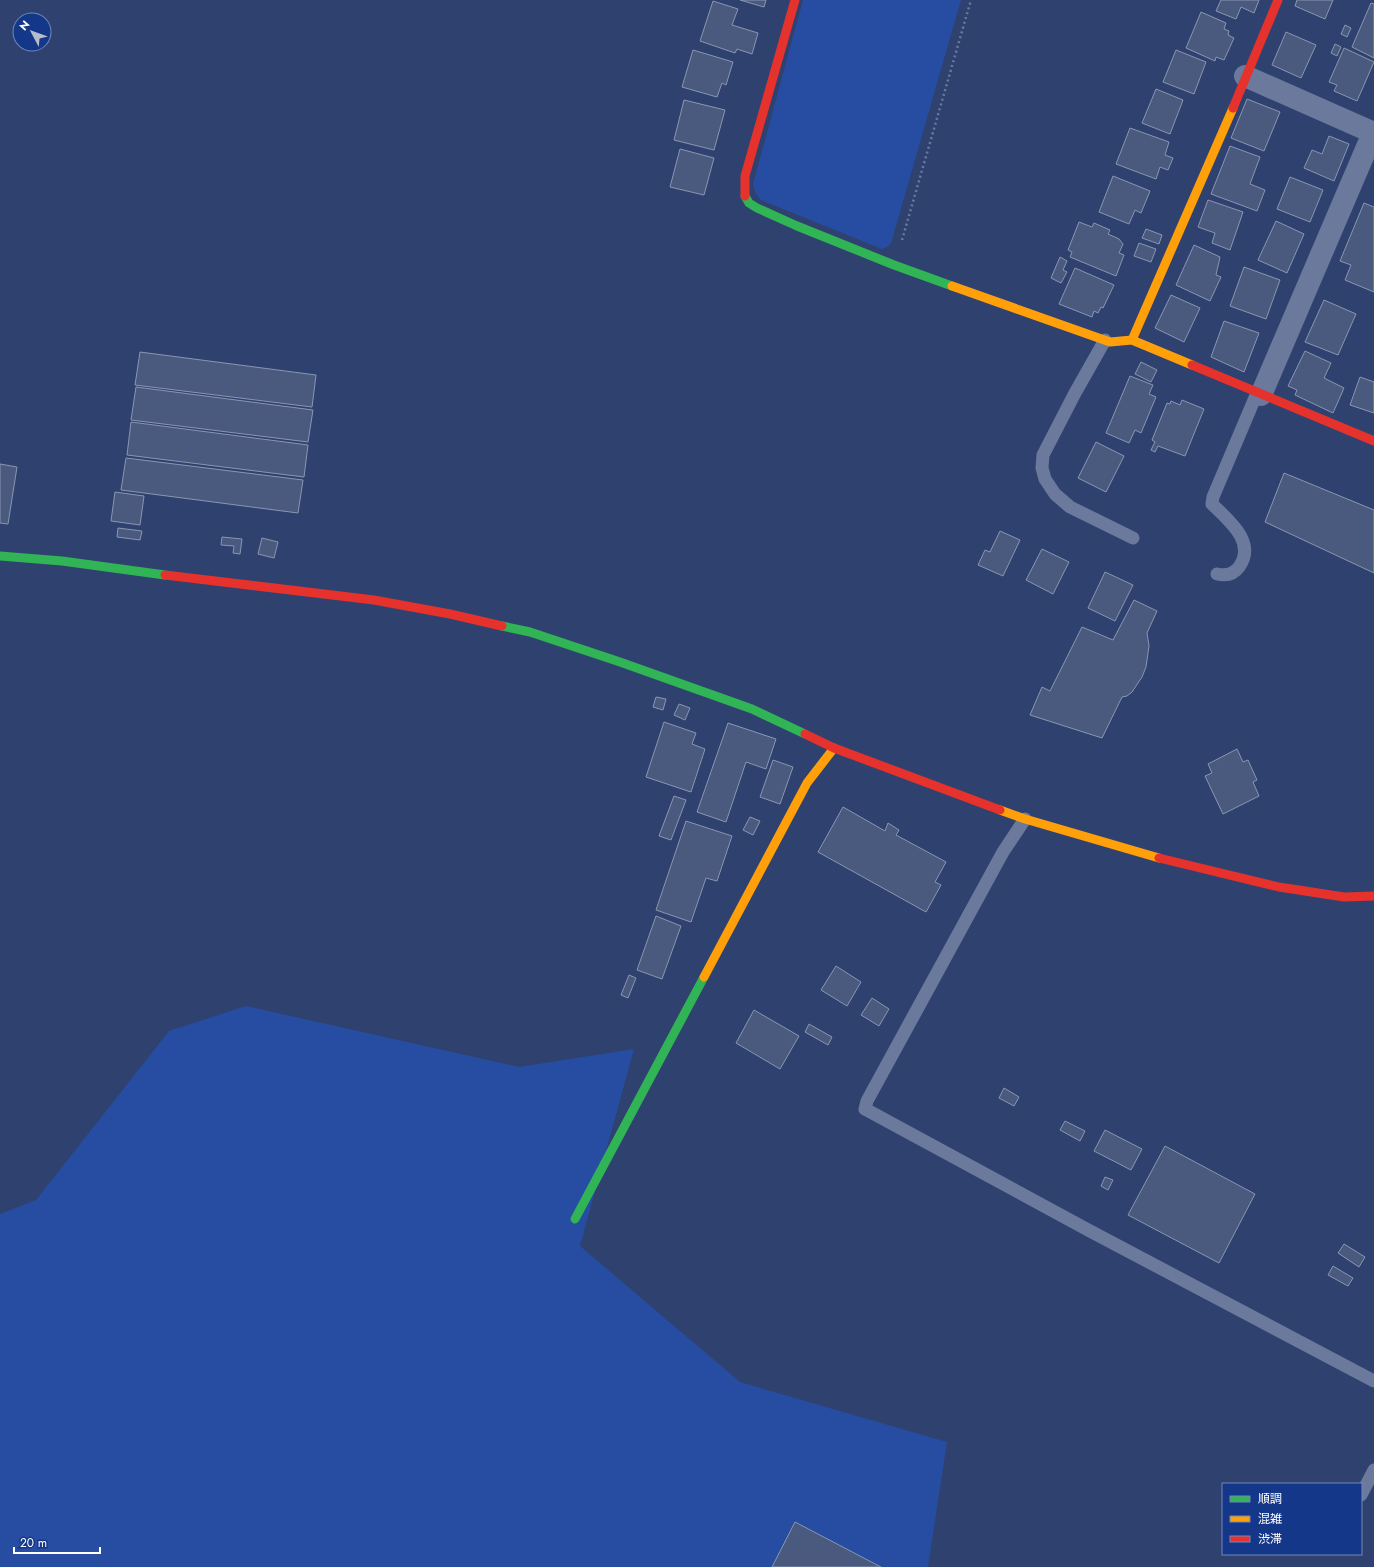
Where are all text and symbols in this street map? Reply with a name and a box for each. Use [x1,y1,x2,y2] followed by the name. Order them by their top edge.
[12,12,52,52] north arrow
[16,17,33,34] text: N
[1222,1483,1362,1555] legend
[1258,1490,1282,1508] text: 順調
[1258,1510,1282,1528] text: 混雑
[14,1529,100,1555] scale bar
[1258,1530,1282,1548] text: 渋滞
[20,1534,47,1552] text: 20 m

